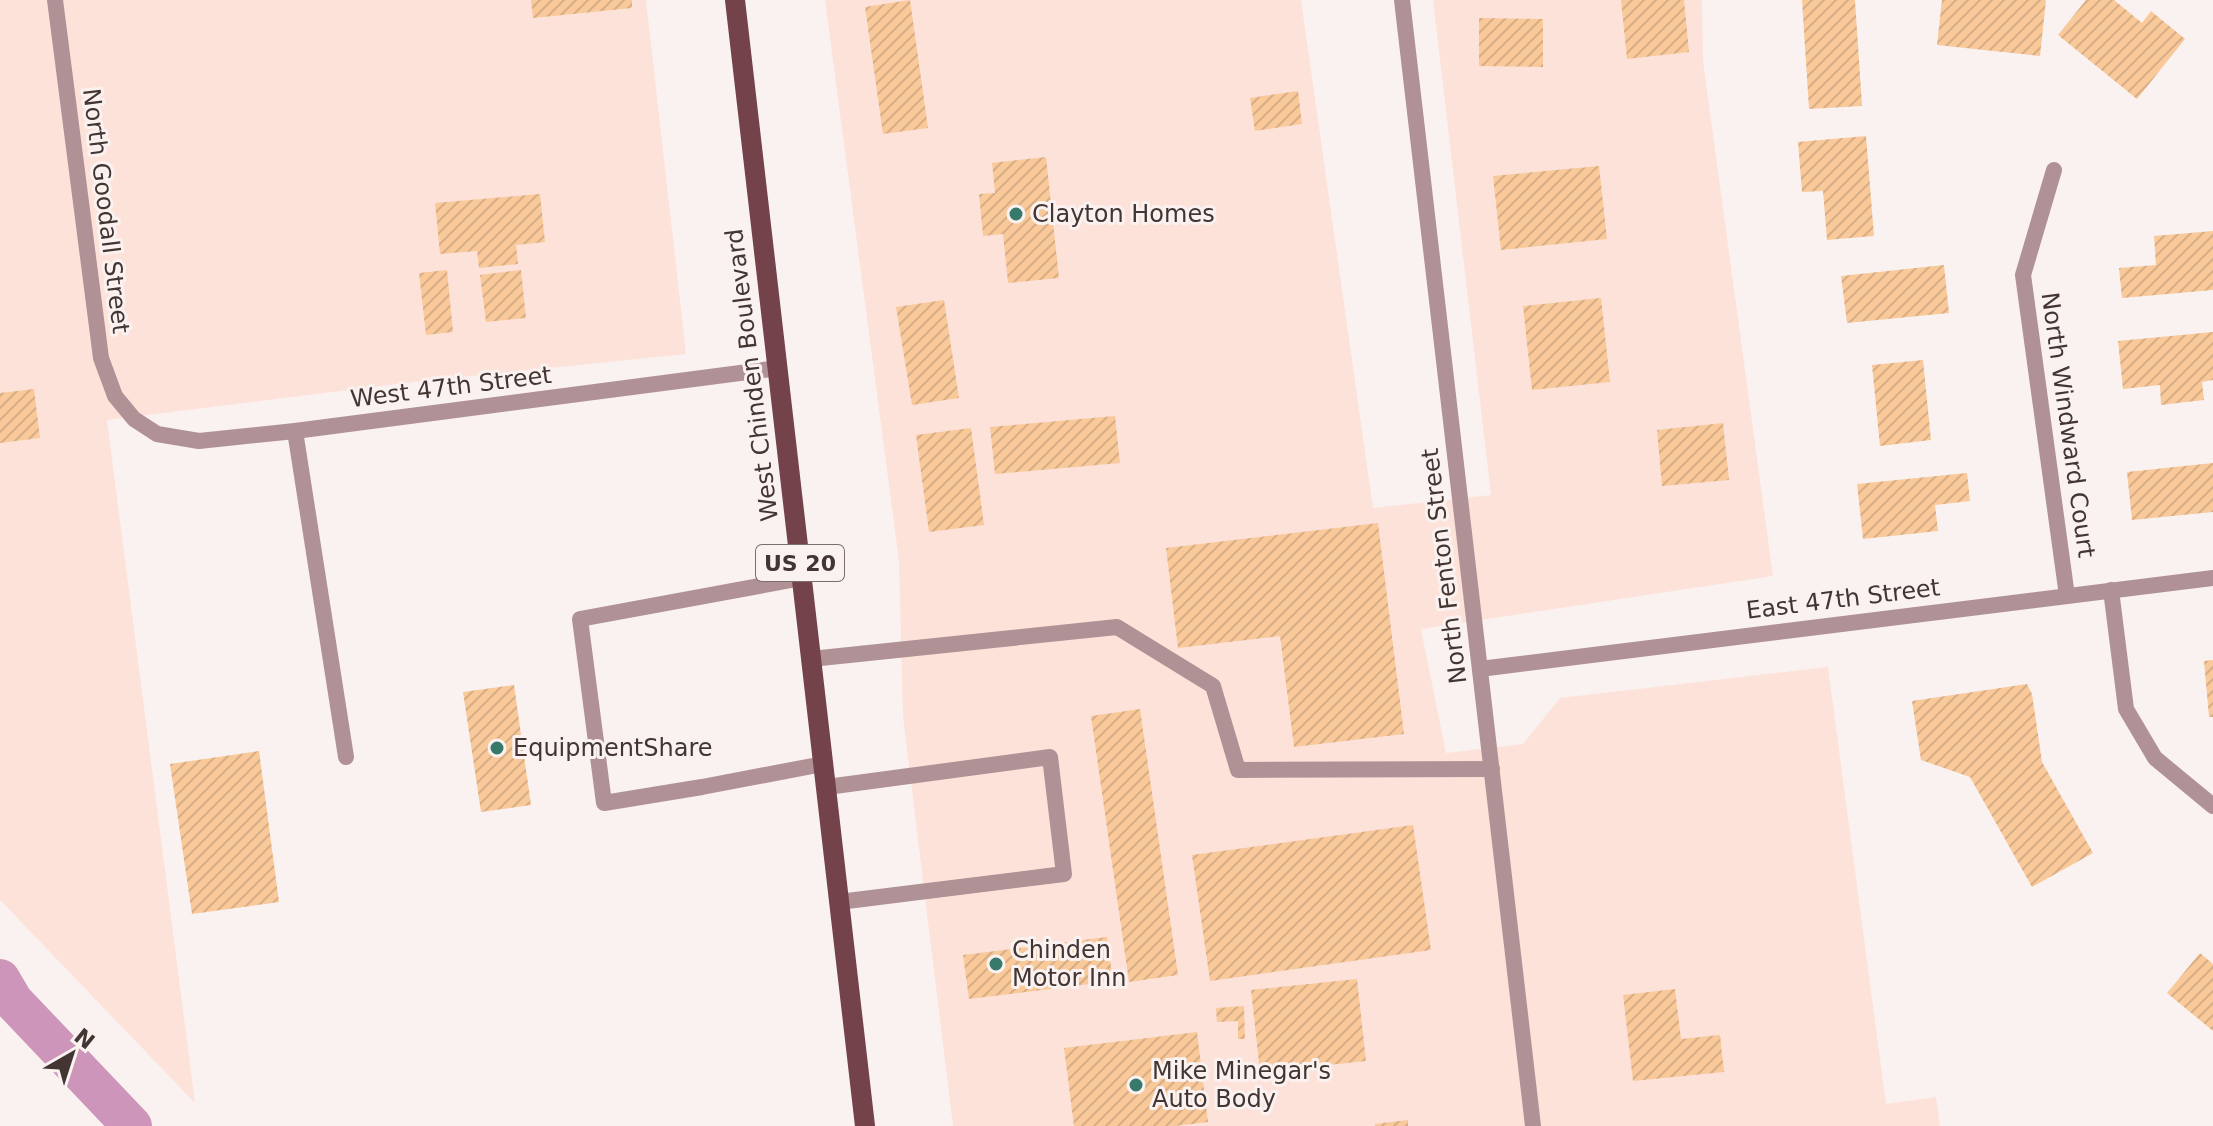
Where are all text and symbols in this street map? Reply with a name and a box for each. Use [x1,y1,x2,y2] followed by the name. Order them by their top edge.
[77,87,135,335] street label: North Goodall Street
[1032,200,1215,228] place label: Clayton Homes
[1007,205,1025,223] marker: Clayton Homes
[720,227,784,523] street label: West Chinden Boulevard
[2036,291,2100,559] street label: North Windward Court
[349,361,553,413] street label: West 47th Street
[1416,447,1472,685] street label: North Fenton Street
[756,545,844,581] road number: US 20
[1744,573,1942,625] street label: East 47th Street
[513,734,713,762] place label: EquipmentShare
[488,739,506,757] marker: EquipmentShare
[1012,936,1126,992] place label: Chinden Motor Inn
[987,955,1005,973] marker: Chinden Motor Inn
[32,1014,112,1094] north arrow
[69,1023,99,1054] text: N
[1152,1057,1331,1113] place label: Mike Minegar's Auto Body
[1127,1076,1145,1094] marker: Mike Minegar's Auto Body

